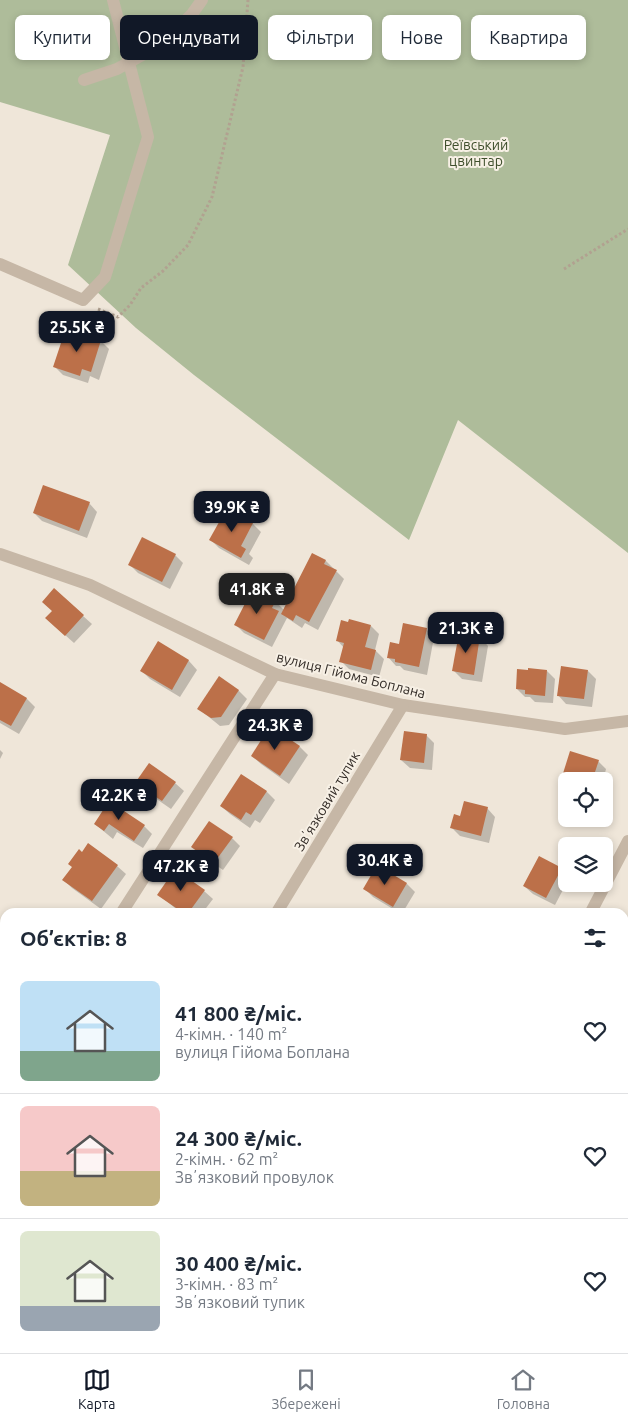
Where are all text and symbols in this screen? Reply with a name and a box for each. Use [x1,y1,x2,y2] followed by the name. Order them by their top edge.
[15,15,110,60] chip: Купити
[120,15,258,60] chip: Орендувати
[268,15,372,60] chip: Фільтри
[382,15,461,60] chip: Нове
[471,15,586,60] chip: Квартира
[444,137,508,169] park label: Реївський цвинтар
[31,310,123,353] pin: 25.5K ₴
[50,318,104,336] text: 25.5K ₴
[186,490,278,533] pin: 39.9K ₴
[205,498,259,516] text: 39.9K ₴
[211,572,303,615] pin: 41.8K ₴
[230,580,284,598] text: 41.8K ₴
[420,612,512,654] pin: 21.3K ₴
[439,619,493,637] text: 21.3K ₴
[275,649,427,701] street label: вулиця Гійома Боплана
[229,708,321,751] pin: 24.3K ₴
[248,716,302,734] text: 24.3K ₴
[291,748,363,854] street label: Звʼязковий тупик
[558,772,613,892] map controls
[558,772,613,827] button: locate
[73,778,165,821] pin: 42.2K ₴
[92,786,146,804] text: 42.2K ₴
[558,837,613,892] button: layers
[339,844,431,886] pin: 30.4K ₴
[135,850,227,892] pin: 47.2K ₴
[358,851,412,869] text: 30.4K ₴
[154,857,208,875] text: 47.2K ₴
[581,924,609,952] icon: filters
[20,926,127,950] text: Об’єктів: 8
[60,1001,120,1061] icon: home
[175,1001,302,1025] text: 41 800 ₴/міс.
[581,1017,609,1045] icon: heart
[175,1025,287,1043] text: 4-кімн. · 140 m²
[175,1043,350,1061] text: вулиця Гійома Боплана
[60,1126,120,1186] icon: home
[175,1126,302,1150] text: 24 300 ₴/міс.
[581,1142,609,1170] icon: heart
[175,1150,278,1168] text: 2-кімн. · 62 m²
[175,1168,334,1186] text: Звʼязковий провулок
[60,1251,120,1311] icon: home
[175,1251,302,1275] text: 30 400 ₴/міс.
[581,1267,609,1295] icon: heart
[175,1275,278,1293] text: 3-кімн. · 83 m²
[175,1293,305,1311] text: Звʼязковий тупик
[78,1366,115,1412] tab: Карта
[271,1366,341,1412] tab: Збережені
[497,1366,550,1412] tab: Головна

